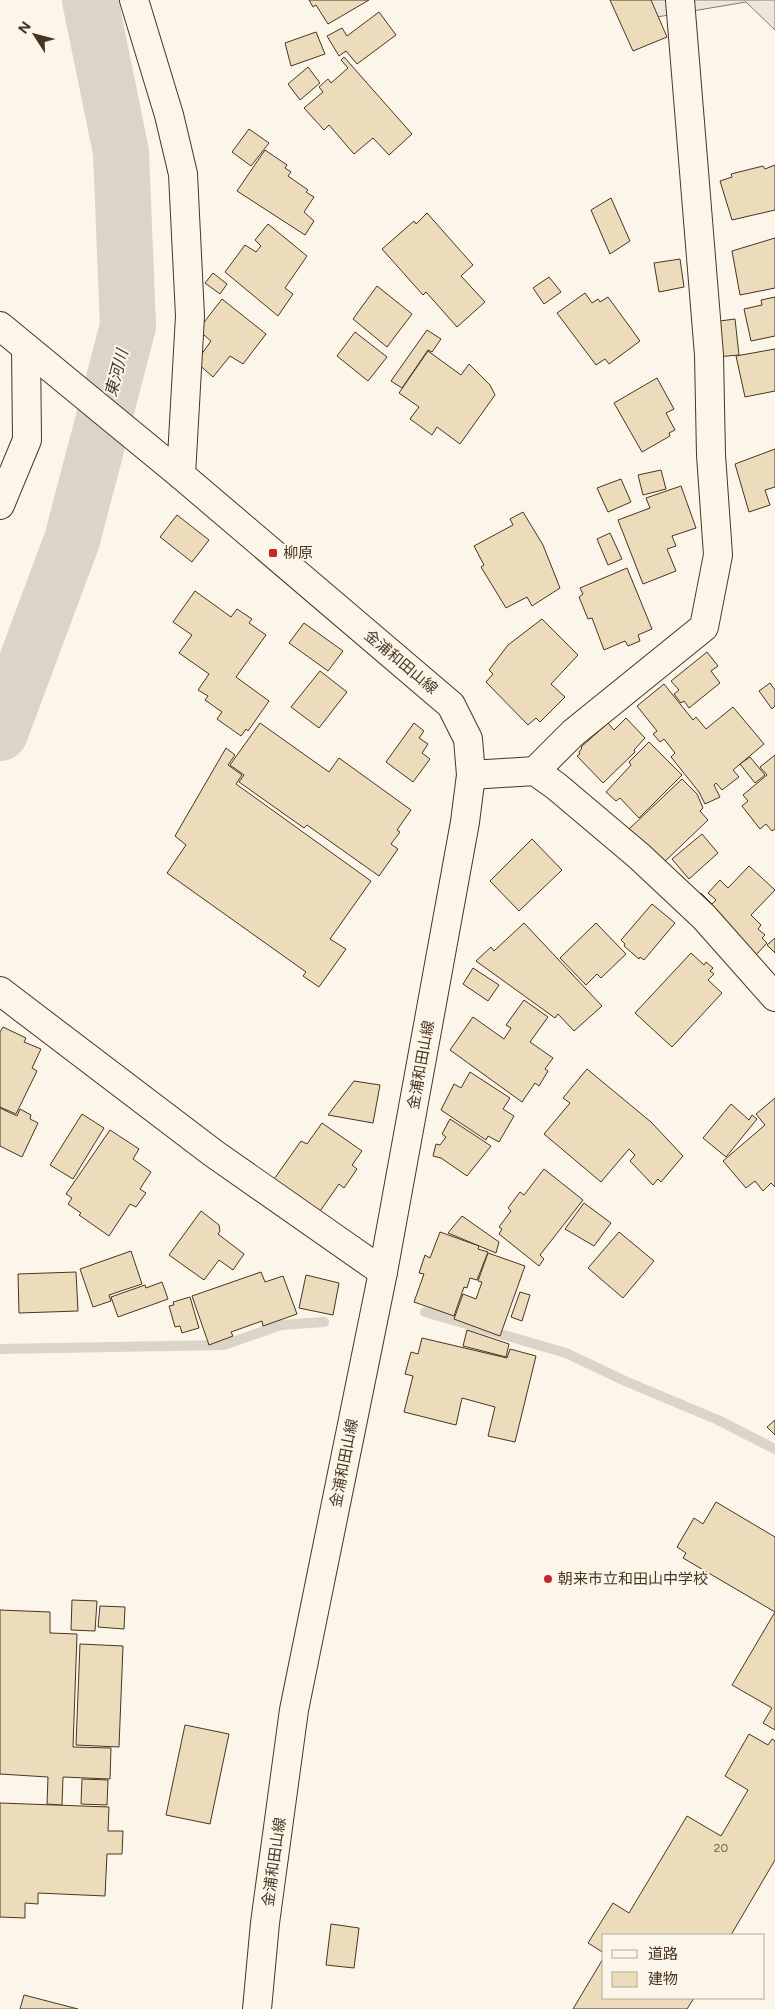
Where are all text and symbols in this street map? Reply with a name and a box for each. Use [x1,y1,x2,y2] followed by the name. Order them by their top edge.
[10,10,60,60] north arrow
[15,18,35,37] text: N
[101,346,132,399] water label: 東河川
[283,544,313,562] place label: 柳原
[267,547,279,559] marker: 柳原
[361,626,441,698] street label: 金浦和田山線
[404,1019,438,1111] street label: 金浦和田山線
[327,1417,361,1509] street label: 金浦和田山線
[558,1570,708,1588] place label: 朝来市立和田山中学校
[542,1573,554,1585] marker: 朝来市立和田山中学校
[259,1816,289,1908] street label: 金浦和田山線
[714,1841,729,1855] house number: 20
[602,1934,765,1999] legend
[648,1945,678,1963] text: 道路
[648,1970,678,1988] text: 建物

